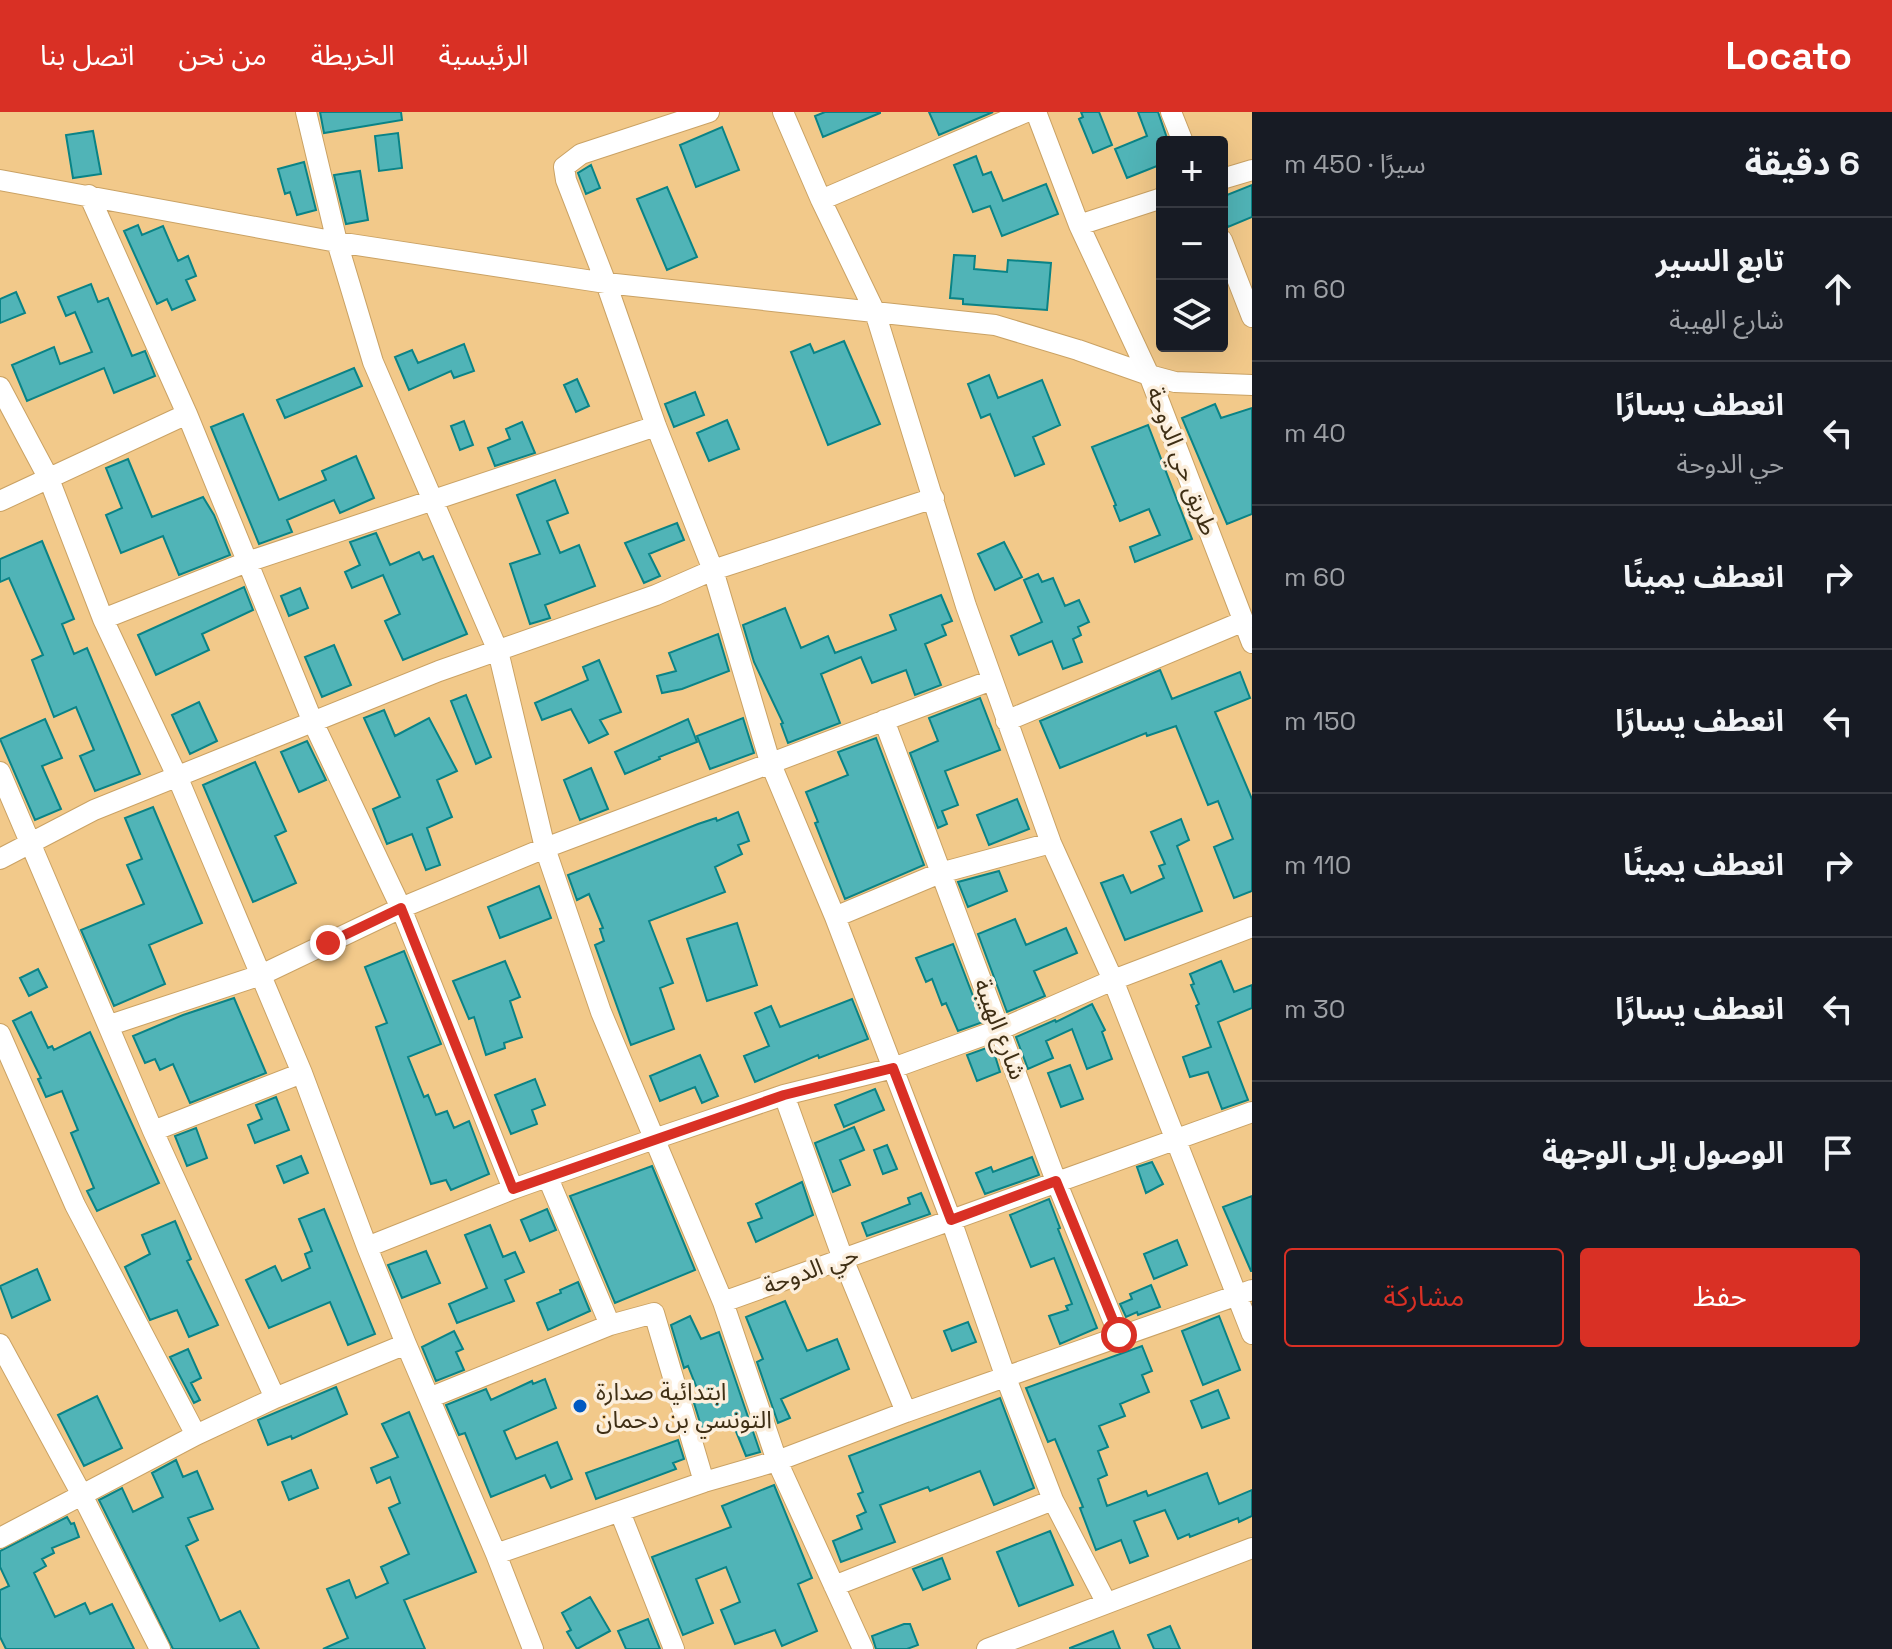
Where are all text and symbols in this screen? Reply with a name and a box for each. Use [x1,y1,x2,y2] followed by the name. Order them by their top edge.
[1725,32,1852,80] text: Locato
[40,37,135,73] text: اتصل بنا
[179,37,267,73] text: من نحن
[311,37,395,73] text: الخريطة
[439,37,529,73] text: الرئيسية
[1156,136,1228,352] map controls
[1156,136,1228,208] button: +
[1745,142,1860,185] text: 6 دقيقة
[1284,147,1426,181] text: سيرًا · 450 m
[1156,208,1228,280] button: −
[1656,241,1784,280] text: تابع السير
[1816,267,1860,311] icon: ahead
[1284,272,1346,306] text: 60 m
[1156,280,1228,352] button: layers
[1669,303,1784,337] text: شارع الهيبة
[1137,382,1225,541] street label: طريق حي الدوحة
[1615,385,1784,424] text: انعطف يسارًا
[1816,411,1860,455] icon: left
[1284,416,1346,450] text: 40 m
[1677,447,1784,481] text: حي الدوحة
[1816,555,1860,599] icon: right
[1623,557,1784,596] text: انعطف يمينًا
[1284,560,1346,594] text: 60 m
[1816,699,1860,743] icon: left
[1615,701,1784,740] text: انعطف يسارًا
[1284,704,1356,738] text: 150 m
[1816,843,1860,887] icon: right
[1623,845,1784,884] text: انعطف يمينًا
[1284,848,1351,882] text: 110 m
[310,925,346,961] route end
[965,974,1034,1085] street label: شارع الهيبة
[1816,987,1860,1031] icon: left
[1615,989,1784,1028] text: انعطف يسارًا
[1284,992,1345,1026] text: 30 m
[1816,1131,1860,1175] icon: arrive
[1542,1133,1784,1172] text: الوصول إلى الوجهة
[759,1238,864,1304] street label: حي الدوحة
[1284,1248,1564,1347] button: مشاركة
[1580,1248,1860,1347] button: حفظ
[1101,1317,1137,1353] route start
[596,1376,772,1439] place label: ابتدائية صدارة التونسي بن دحمان
[571,1397,589,1415] marker: ابتدائية صدارة التونسي بن دحمان

